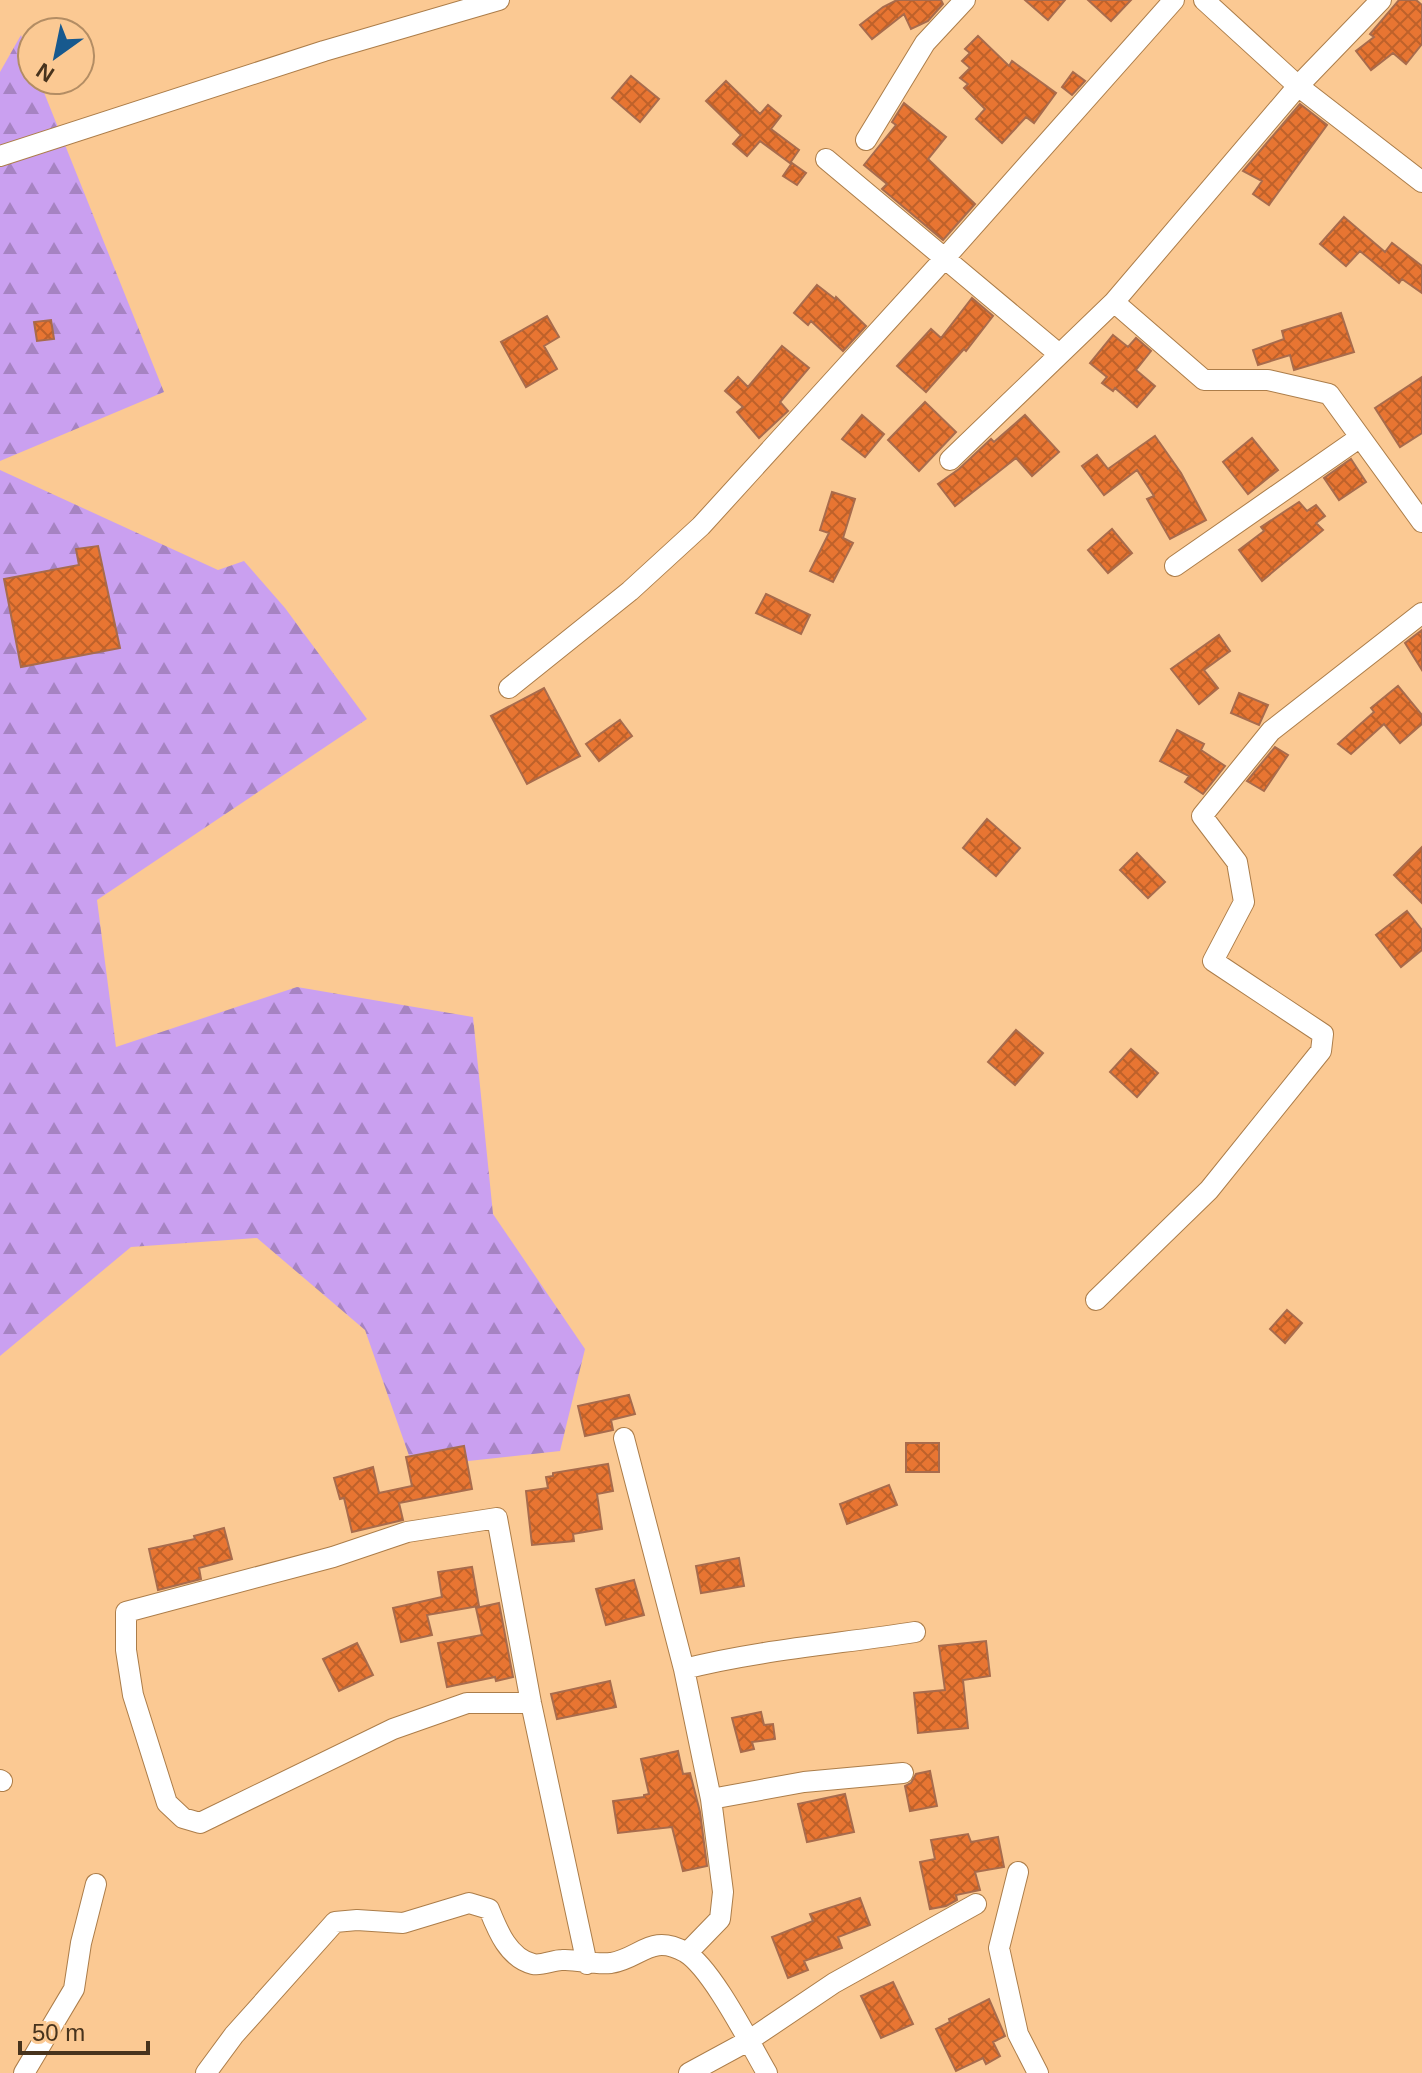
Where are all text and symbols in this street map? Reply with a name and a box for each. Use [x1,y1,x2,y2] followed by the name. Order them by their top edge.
[16,16,96,96] north arrow
[32,58,59,87] text: N
[20,2005,148,2055] scale bar
[32,2019,85,2046] text: 50 m

